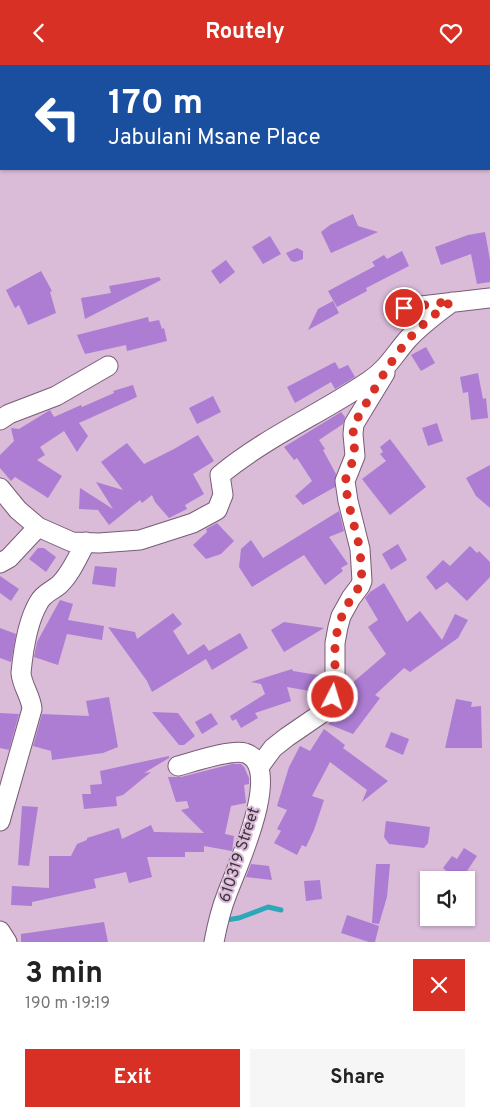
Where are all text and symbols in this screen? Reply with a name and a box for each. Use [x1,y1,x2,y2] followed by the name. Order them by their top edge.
[25,19,53,47] icon: back
[205,19,285,46] text: Routely
[437,19,465,47] icon: heart
[108,82,203,126] text: 170 m
[25,85,90,150] icon: left
[108,125,321,152] text: Jabulani Msane Place
[383,287,425,329] pin
[390,294,418,322] icon: arrive
[306,670,358,722] position arrow
[215,805,265,905] street label: 610319 Street
[420,871,475,926] map controls
[420,871,475,926] button: sound
[25,956,103,993] text: 3 min
[413,959,465,1011] button: close
[25,994,110,1014] text: 190 m · 19:19
[25,1049,240,1107] button: Exit
[250,1049,465,1107] button: Share

